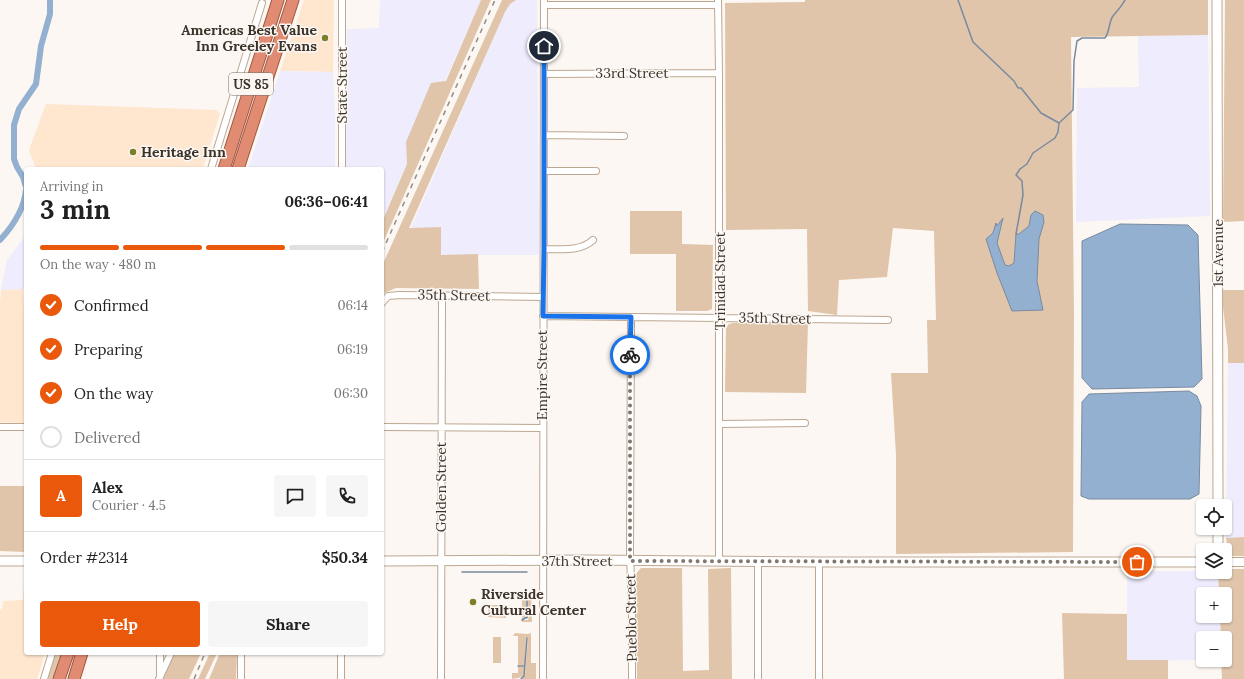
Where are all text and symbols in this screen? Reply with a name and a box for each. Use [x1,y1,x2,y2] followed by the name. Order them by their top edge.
[181,21,317,55] place label: Americas Best Value Inn Greeley Evans
[527,29,561,63] pin
[320,33,330,43] marker: Americas Best Value Inn Greeley Evans
[533,35,555,57] icon: home
[333,46,351,123] street label: State Street
[595,64,669,82] street label: 33rd Street
[229,73,273,95] road number: US 85
[141,143,226,161] place label: Heritage Inn
[128,147,138,157] marker: Heritage Inn
[40,178,103,195] text: Arriving in
[284,192,368,211] text: 06:36–06:41
[40,193,110,226] text: 3 min
[1209,218,1227,287] street label: 1st Avenue
[711,231,729,330] street label: Trinidad Street
[40,256,156,273] text: On the way · 480 m
[418,285,491,305] street label: 35th Street
[40,294,62,316] icon: check
[74,296,149,315] text: Confirmed
[337,297,368,314] text: 06:14
[739,308,812,328] street label: 35th Street
[533,329,551,420] street label: Empire Street
[610,335,650,375] courier
[40,338,62,360] icon: check
[74,340,142,359] text: Preparing
[337,341,368,358] text: 06:19
[619,344,641,366] icon: bike
[40,382,62,404] icon: check
[74,384,153,403] text: On the way
[334,385,368,402] text: 06:30
[74,428,141,447] text: Delivered
[432,441,450,532] street label: Golden Street
[274,475,316,517] button: chat
[326,475,368,517] button: phone
[92,478,123,497] text: Alex
[56,486,66,505] text: A
[92,497,166,514] text: Courier · 4.5
[1196,499,1232,667] map controls
[1196,499,1232,535] button: locate
[1196,543,1232,579] button: layers
[1120,545,1154,579] pin
[40,548,128,567] text: Order #2314
[322,548,368,567] text: $50.34
[1126,551,1148,573] icon: bag
[541,552,613,570] street label: 37th Street
[621,573,641,662] street label: Pueblo Street
[481,585,586,619] place label: Riverside Cultural Center
[1196,587,1232,623] button: +
[468,597,478,607] marker: Riverside Cultural Center
[40,601,200,647] button: Help
[208,601,368,647] button: Share
[1196,631,1232,667] button: −

